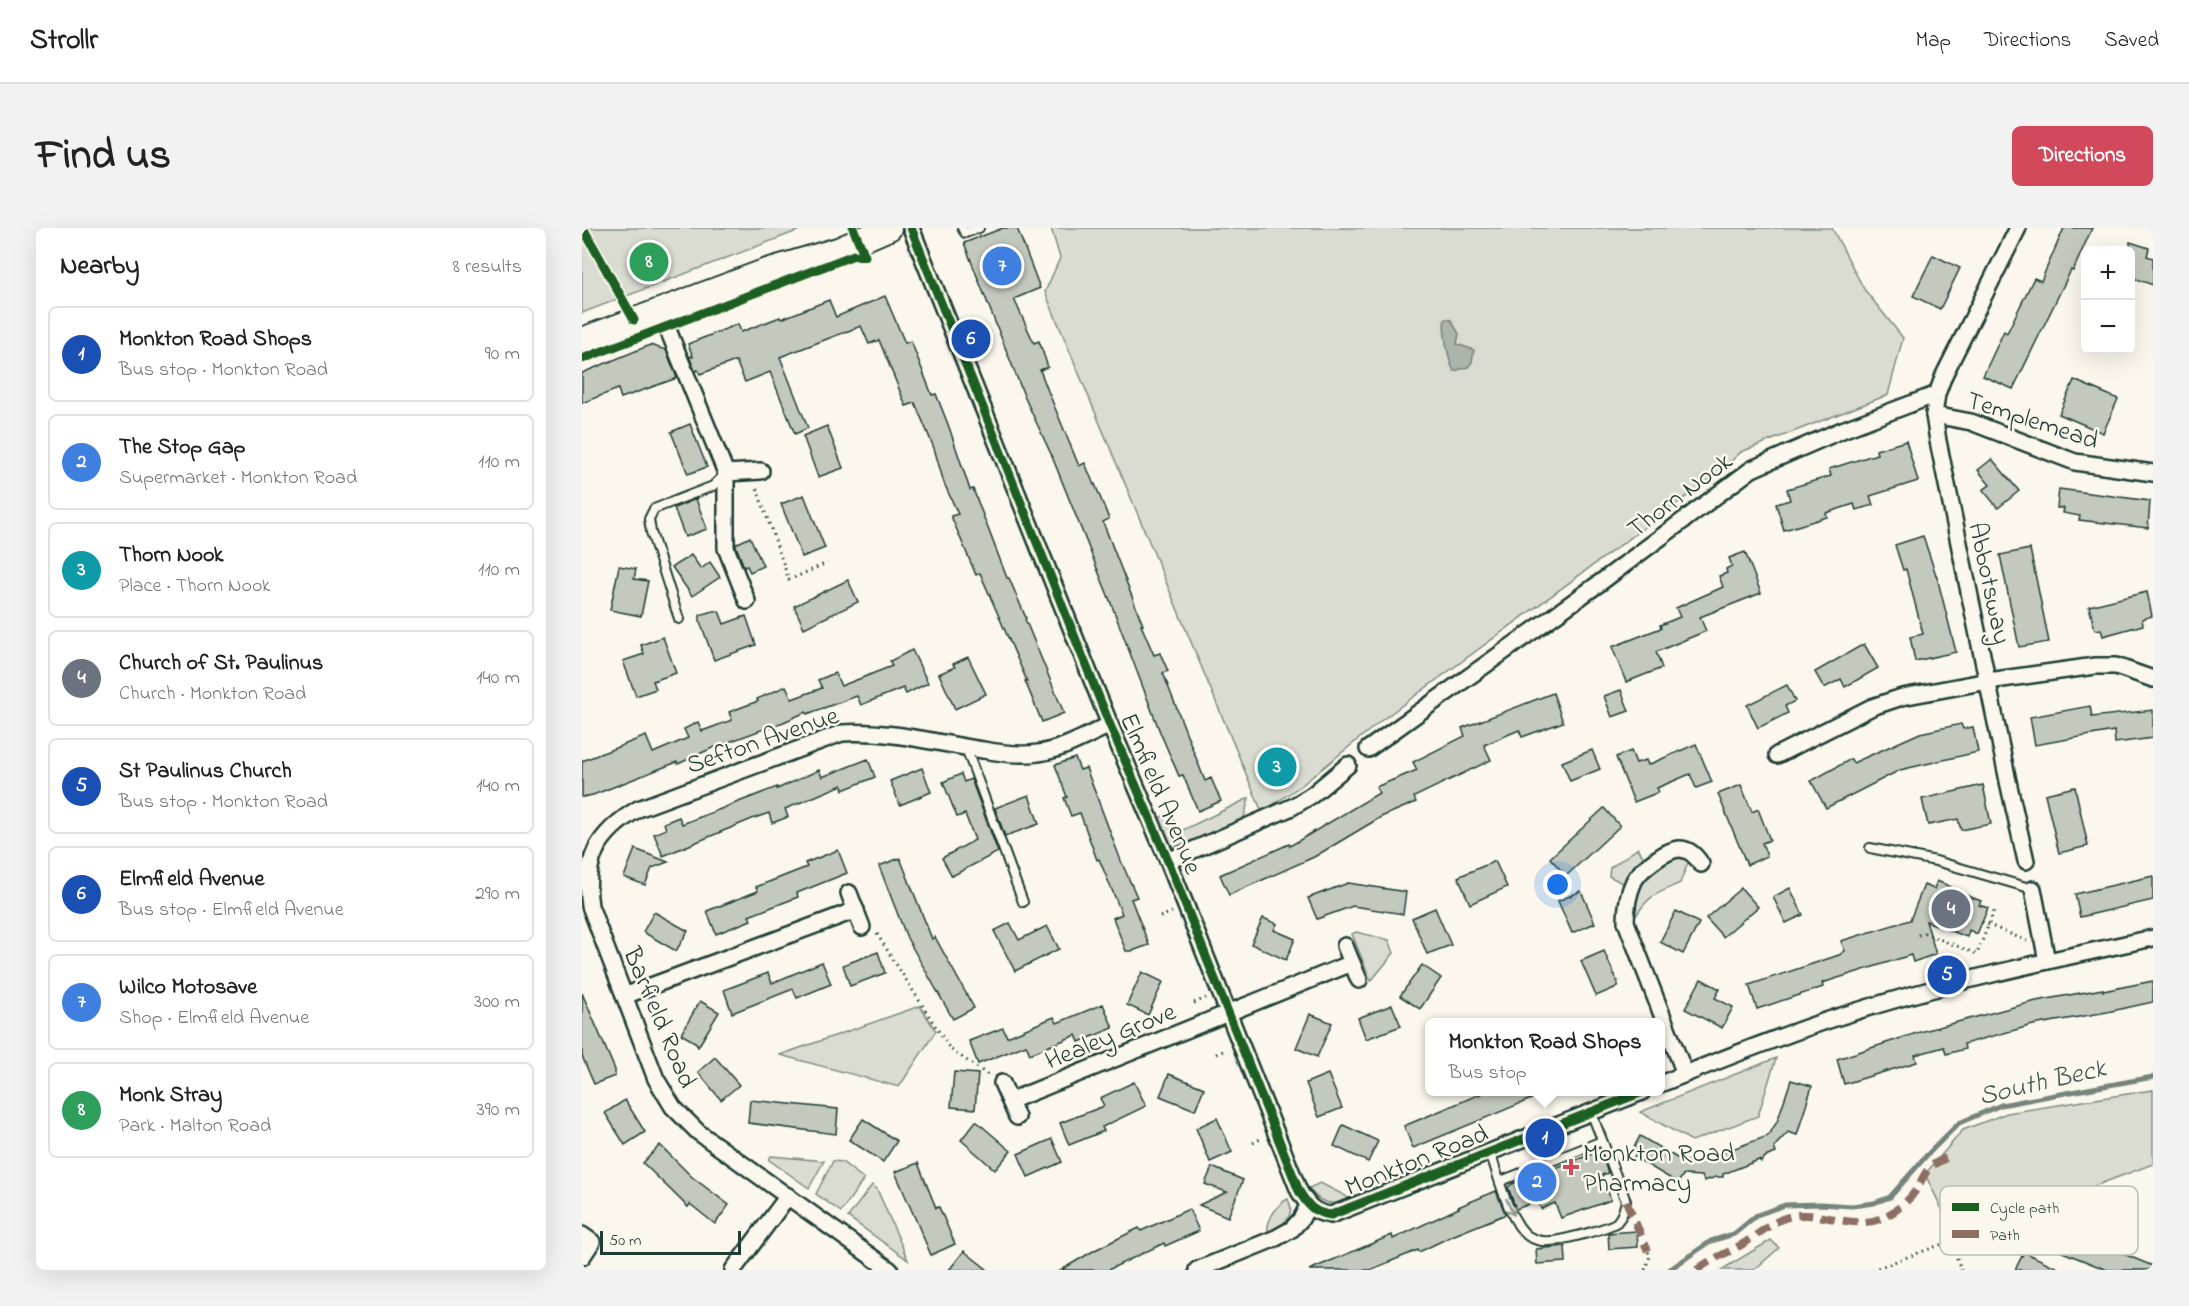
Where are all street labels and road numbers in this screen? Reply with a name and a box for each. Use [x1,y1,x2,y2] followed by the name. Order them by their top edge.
[1961,383,2103,461] street label: Templemead
[1620,444,1742,549] street label: Thorn Nook
[1957,519,2020,648] street label: Abbotsway
[682,698,845,786] street label: Sefton Avenue
[1108,708,1210,881] street label: Elmfield Avenue
[611,941,705,1095] street label: Barfield Road
[1040,994,1183,1081] street label: Healey Grove
[1340,1116,1495,1208] street label: Monkton Road

